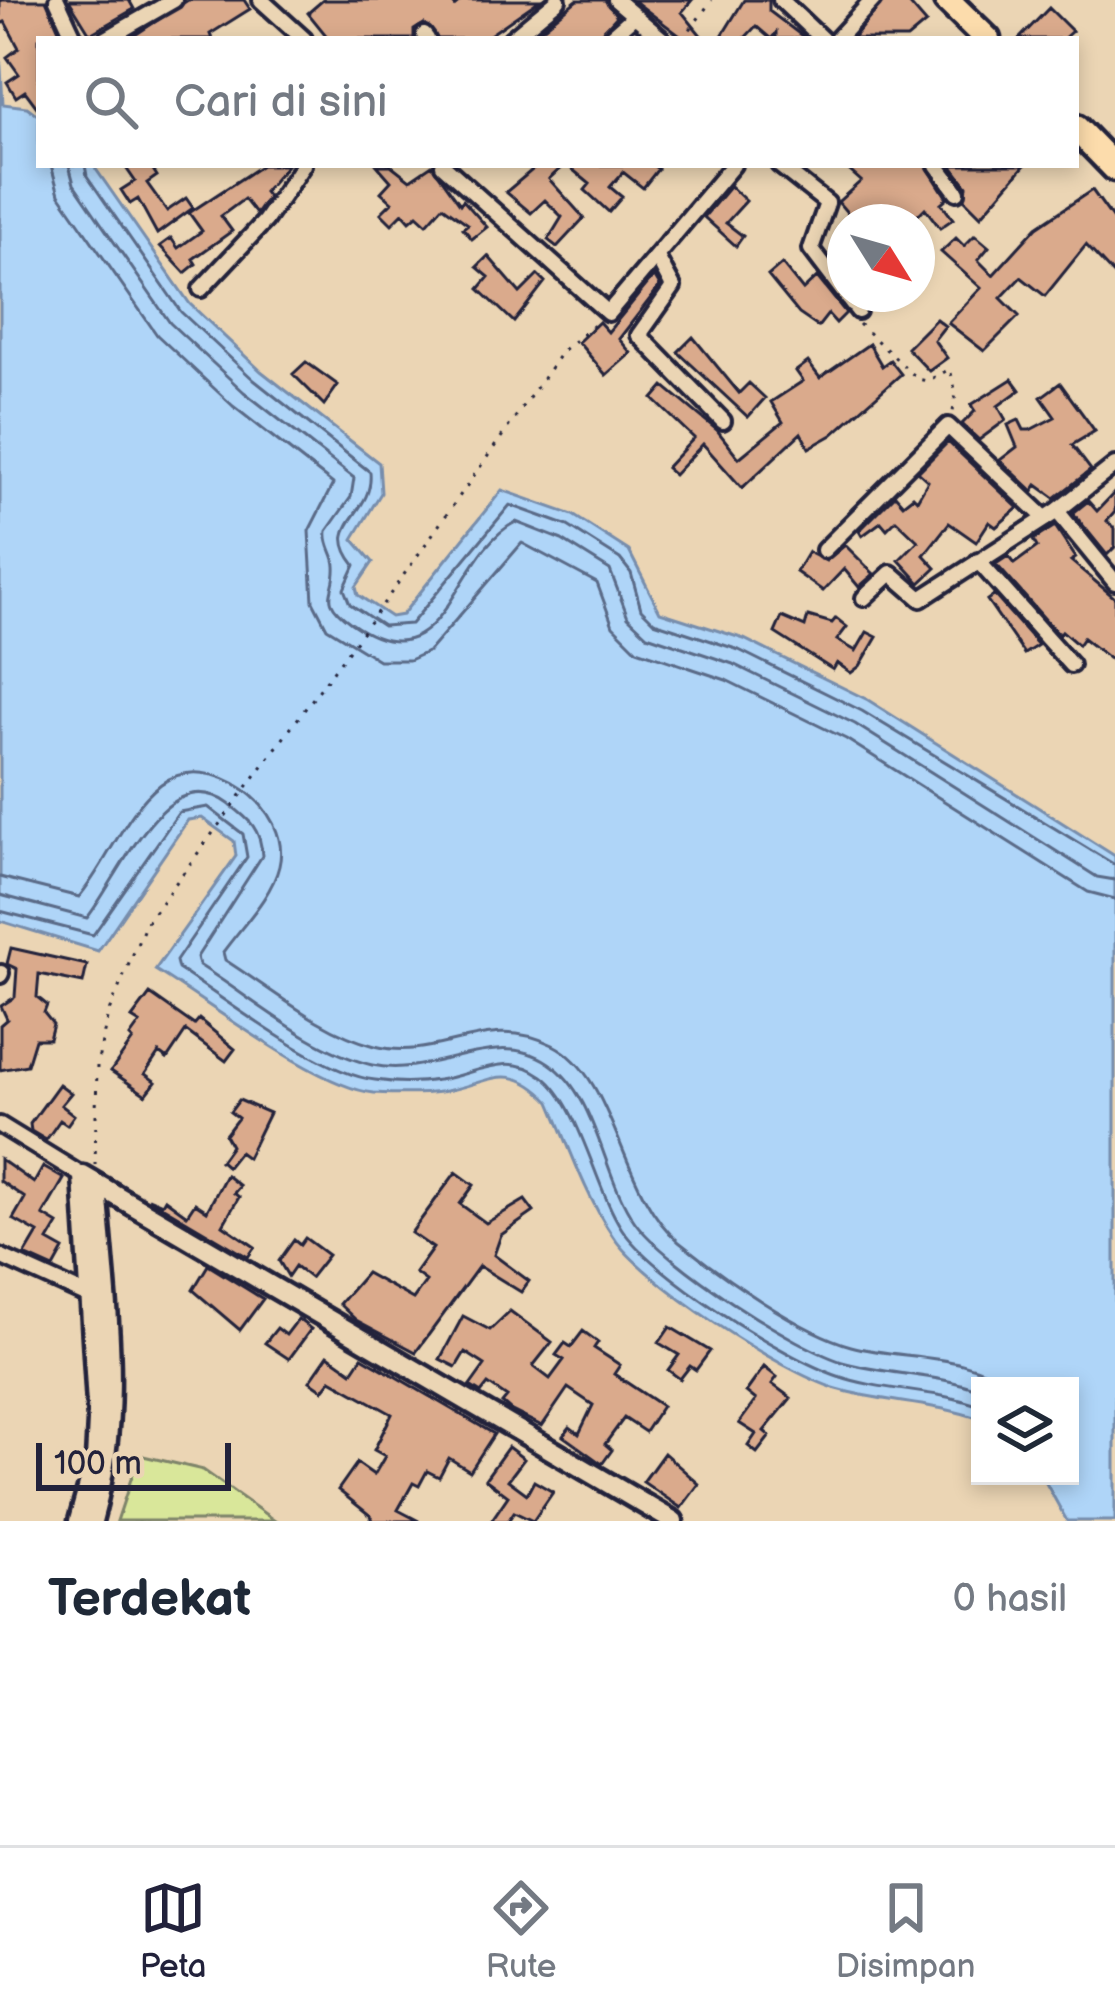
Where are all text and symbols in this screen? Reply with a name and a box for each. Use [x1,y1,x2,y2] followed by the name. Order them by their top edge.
[36,36,1079,168] search box
[78,69,144,135] icon: search
[174,75,388,130] text: Cari di sini
[827,204,935,312] north arrow
[971,1377,1079,1485] map controls
[971,1377,1079,1485] button: layers
[36,1437,231,1490] scale bar
[54,1444,142,1484] text: 100 m
[48,1569,251,1630] text: Terdekat
[953,1576,1067,1623] text: 0 hasil
[140,1875,207,1987] tab: Peta
[486,1875,556,1987] tab: Rute
[836,1875,975,1987] tab: Disimpan

